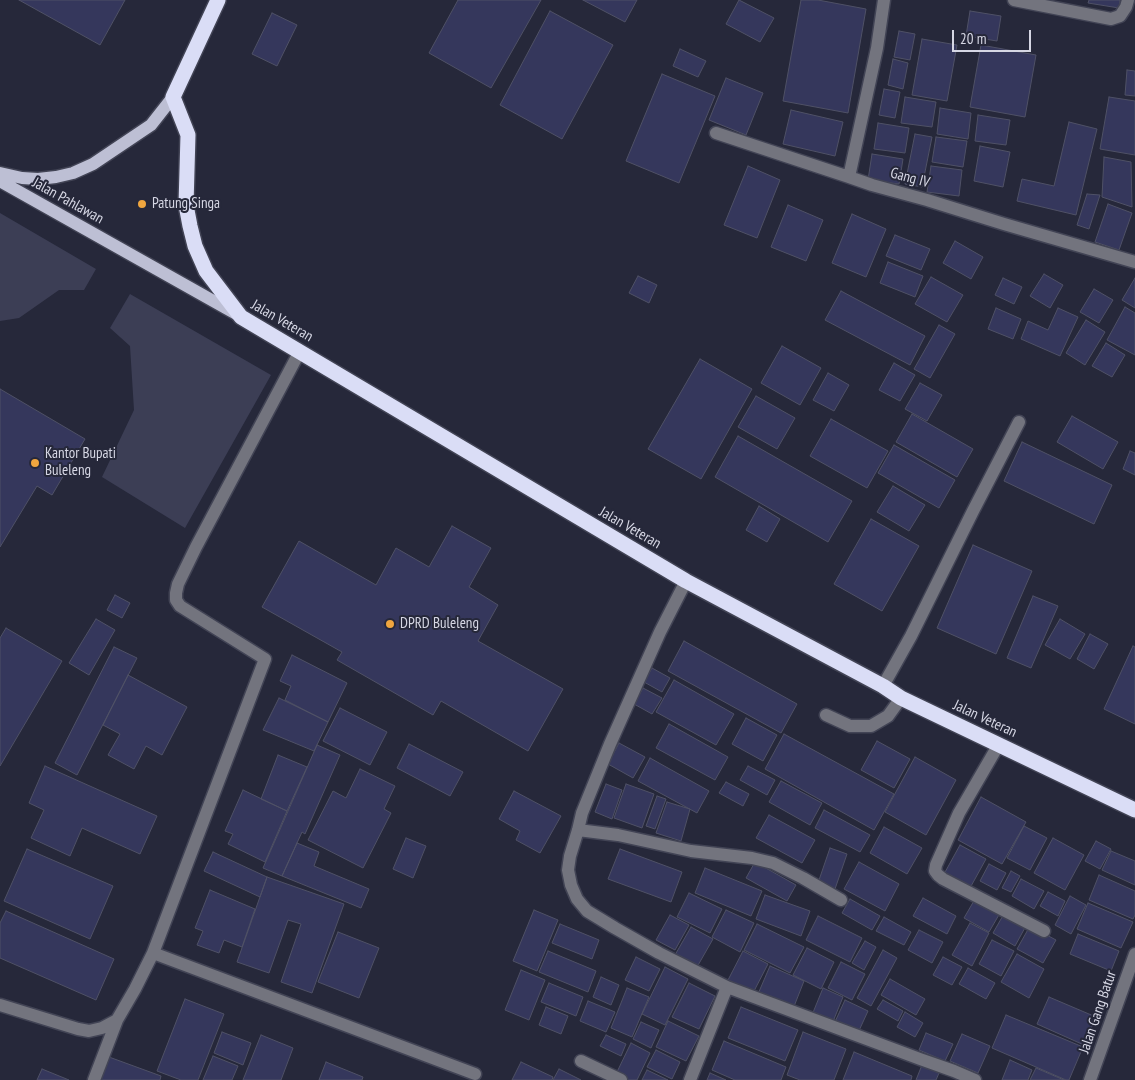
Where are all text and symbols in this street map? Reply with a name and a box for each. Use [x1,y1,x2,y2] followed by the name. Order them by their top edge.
[955,20,1034,52] scale bar
[960,29,986,48] text: 20 m
[888,164,932,192] street label: Gang IV
[29,174,107,228] street label: Jalan Pahlawan
[152,195,220,213] place label: Patung Singa
[136,198,148,210] marker: Patung Singa
[248,296,316,346] street label: Jalan Veteran
[45,445,116,480] place label: Kantor Bupati Buleleng
[29,457,41,469] marker: Kantor Bupati Buleleng
[596,503,664,553] street label: Jalan Veteran
[400,615,479,633] place label: DPRD Buleleng
[384,618,396,630] marker: DPRD Buleleng
[950,696,1020,742] street label: Jalan Veteran
[1075,968,1121,1056] street label: Jalan Gang Batur

